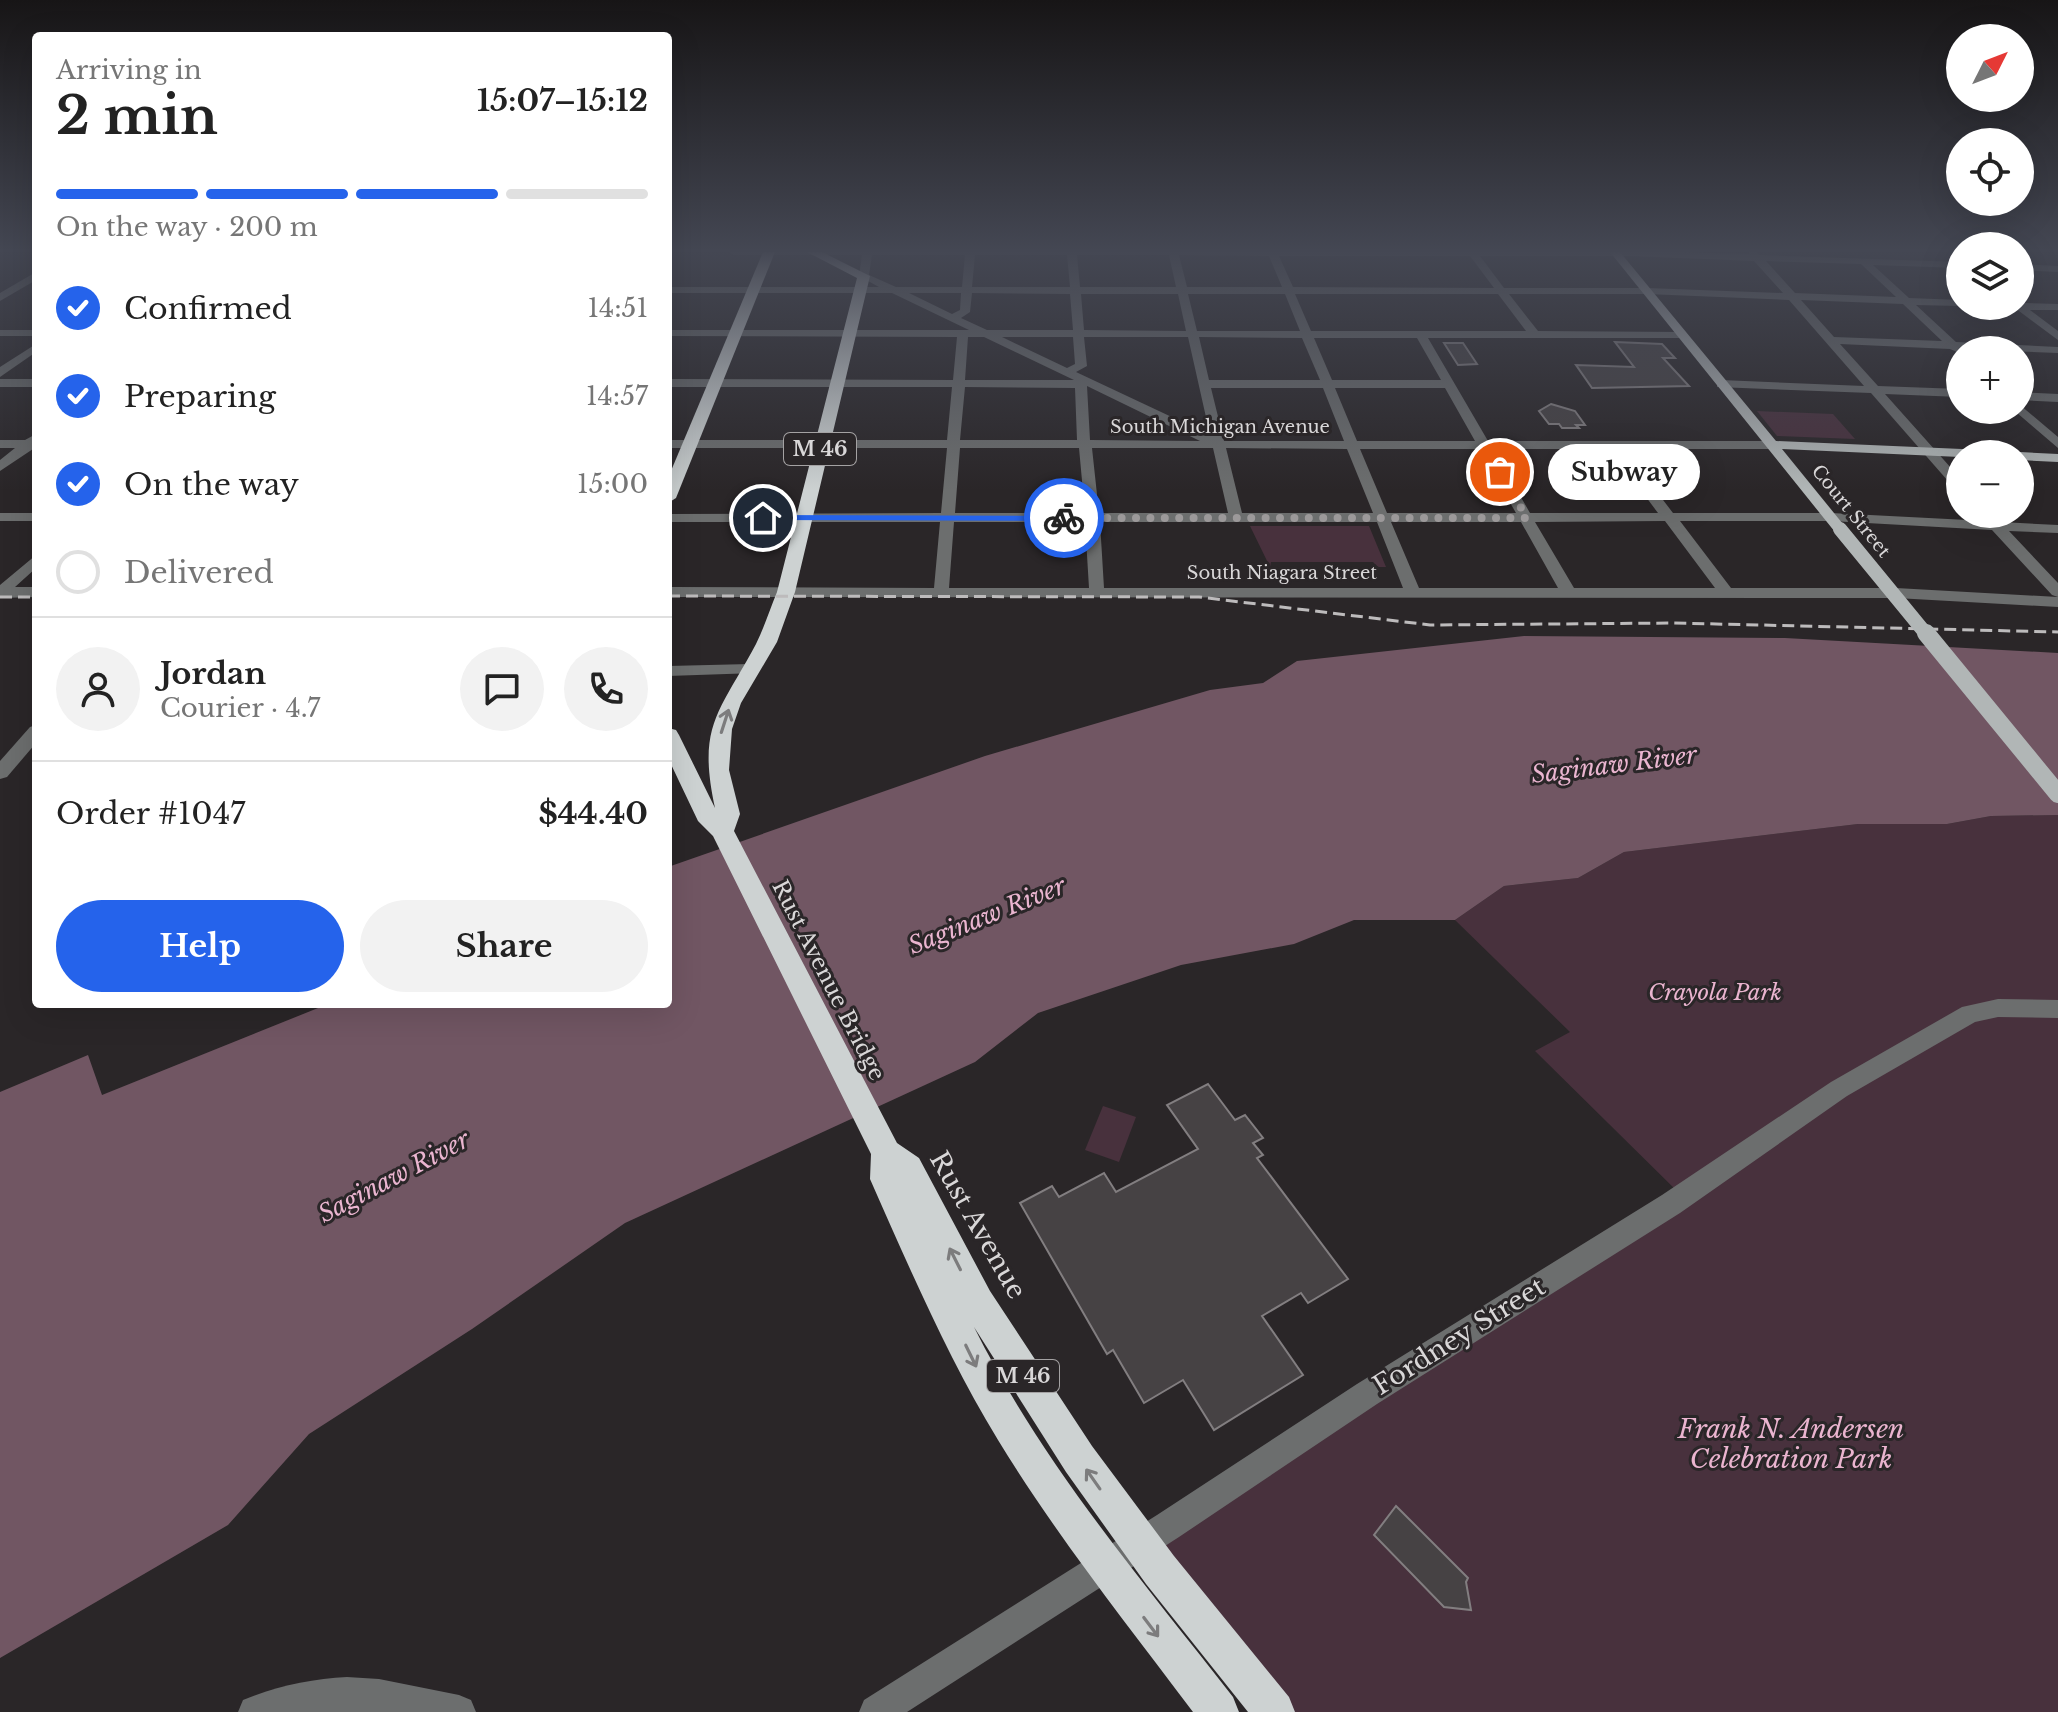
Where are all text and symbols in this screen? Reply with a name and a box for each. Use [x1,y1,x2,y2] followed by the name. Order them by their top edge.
[1946,24,2034,112] north arrow
[1946,24,2034,528] map controls
[56,54,202,86] text: Arriving in
[477,82,648,119] text: 15:07–15:12
[56,84,218,148] text: 2 min
[1946,128,2034,216] button: locate
[56,211,318,243] text: On the way · 200 m
[1946,232,2034,320] button: layers
[56,286,100,330] icon: check
[124,290,292,327] text: Confirmed
[587,292,648,324] text: 14:51
[1946,336,2034,424] button: +
[56,374,100,418] icon: check
[124,378,276,415] text: Preparing
[586,380,648,412] text: 14:57
[1110,416,1330,438] street label: South Michigan Avenue
[784,433,856,465] road number: M 46
[1466,438,1534,506] pin
[1946,440,2034,528] button: −
[1548,444,1700,500] callout: Subway
[1478,450,1522,494] icon: bag
[1571,456,1677,488] text: Subway
[1807,460,1895,562] street label: Court Street
[56,462,100,506] icon: check
[124,466,299,503] text: On the way
[577,468,648,500] text: 15:00
[1024,478,1104,558] courier
[729,484,797,552] pin
[741,496,785,540] icon: home
[1042,496,1086,540] icon: bike
[124,554,274,591] text: Delivered
[1187,562,1377,584] street label: South Niagara Street
[56,647,140,731] button: person
[460,647,544,731] button: chat
[564,647,648,731] button: phone
[160,655,266,692] text: Jordan
[160,692,320,724] text: Courier · 4.7
[718,708,733,733] one-way arrow
[1529,740,1699,789] water label: Saginaw River
[56,795,245,832] text: Order #1047
[538,795,648,832] text: $44.40
[904,870,1071,960] water label: Saginaw River
[766,876,891,1085] street label: Rust Avenue Bridge
[56,900,344,992] button: Help
[360,900,648,992] button: Share
[1648,979,1782,1006] park label: Crayola Park
[313,1124,475,1229] water label: Saginaw River
[923,1146,1033,1304] street label: Rust Avenue
[946,1248,962,1272] one-way arrow
[1367,1270,1551,1402] street label: Fordney Street
[964,1344,979,1368] one-way arrow
[987,1360,1059,1392] road number: M 46
[1677,1413,1904,1475] park label: Frank N. Andersen Celebration Park
[1085,1469,1101,1491] one-way arrow
[1143,1616,1160,1637] one-way arrow

